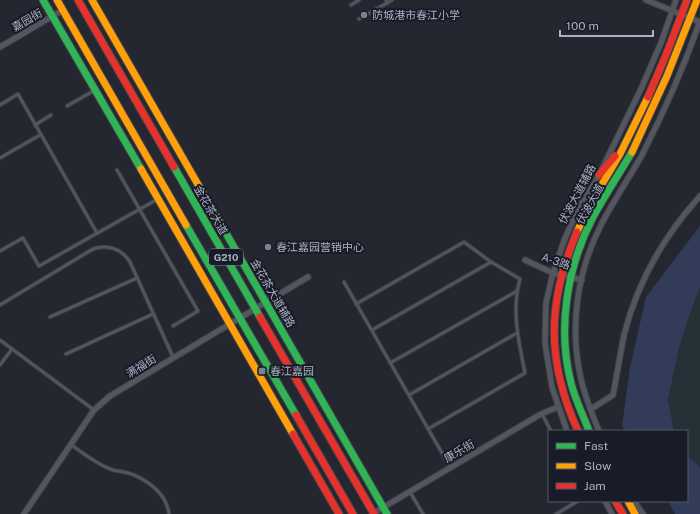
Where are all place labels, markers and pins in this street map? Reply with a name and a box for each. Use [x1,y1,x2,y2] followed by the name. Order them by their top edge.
[372,9,460,21] place label: 防城港市春江小学
[359,10,369,20] marker: 防城港市春江小学
[276,241,364,253] place label: 春江嘉园营销中心
[263,242,273,252] marker: 春江嘉园营销中心
[270,365,314,377] place label: 春江嘉园
[257,366,267,376] marker: 春江嘉园

